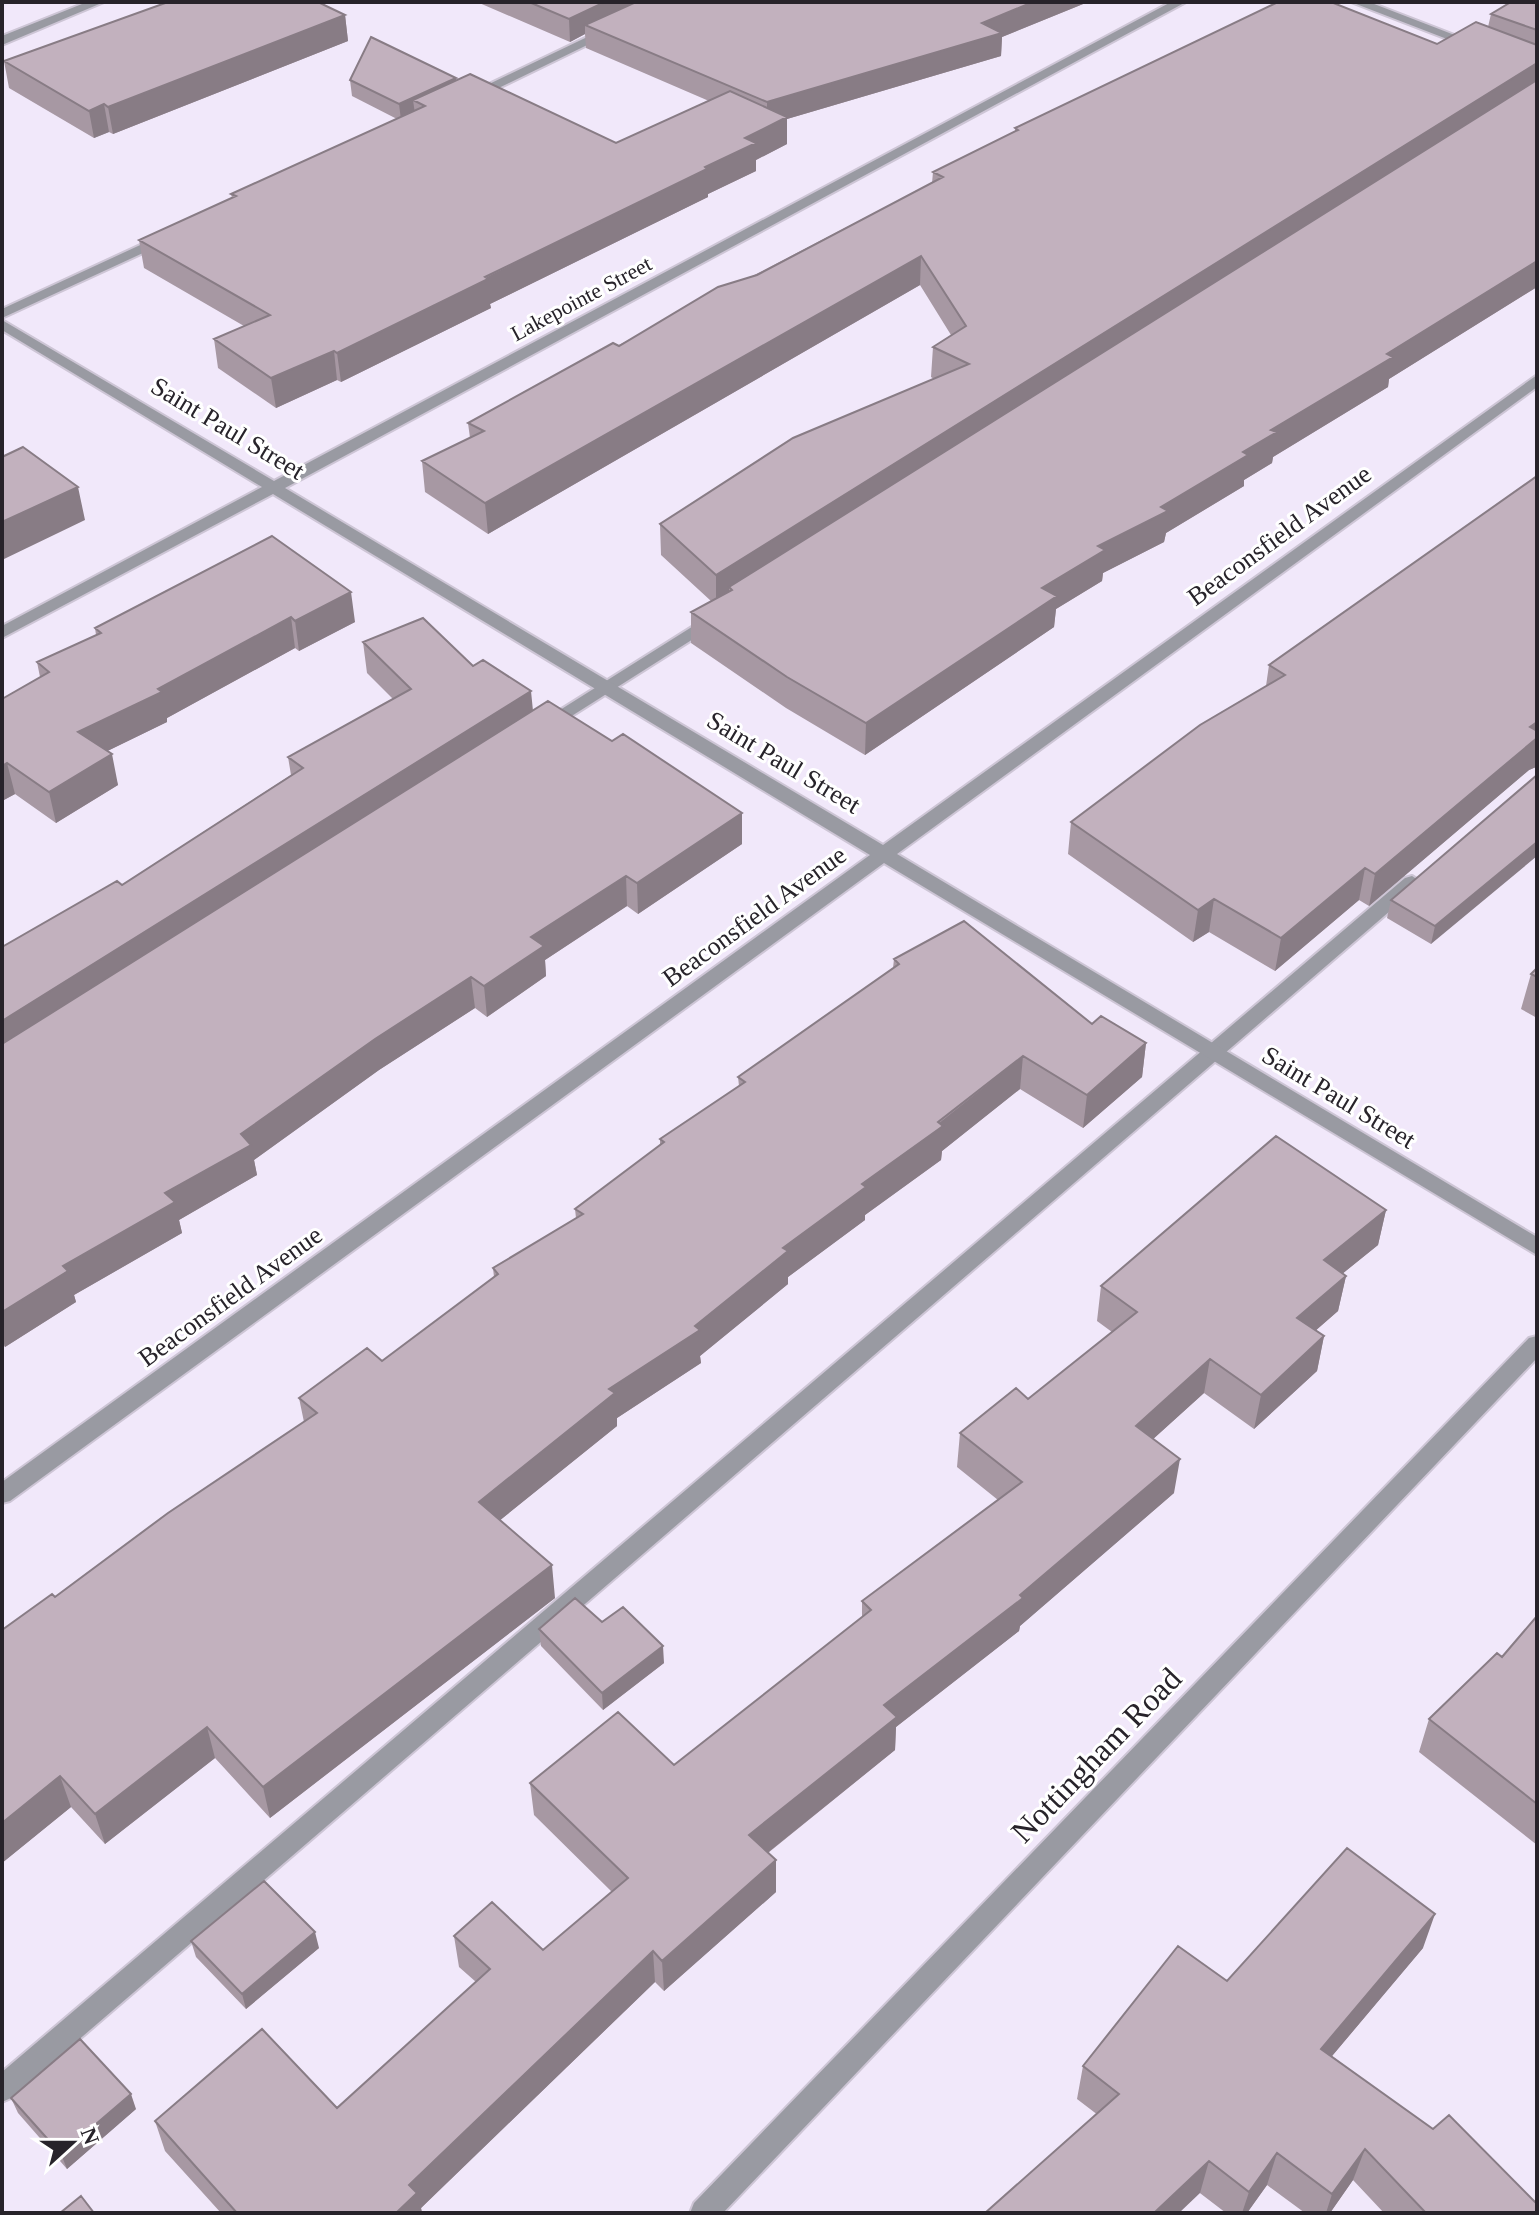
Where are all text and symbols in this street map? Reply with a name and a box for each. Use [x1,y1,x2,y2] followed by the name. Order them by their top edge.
[507,251,656,346] street label: Lakepointe Street
[146,371,310,486] street label: Saint Paul Street
[1182,459,1377,612] street label: Beaconsfield Avenue
[702,705,866,820] street label: Saint Paul Street
[657,840,852,993] street label: Beaconsfield Avenue
[1257,1040,1421,1155] street label: Saint Paul Street
[133,1220,328,1373] street label: Beaconsfield Avenue
[1004,1660,1188,1850] street label: Nottingham Road
[32,2103,112,2183] north arrow
[76,2124,105,2148] text: N

